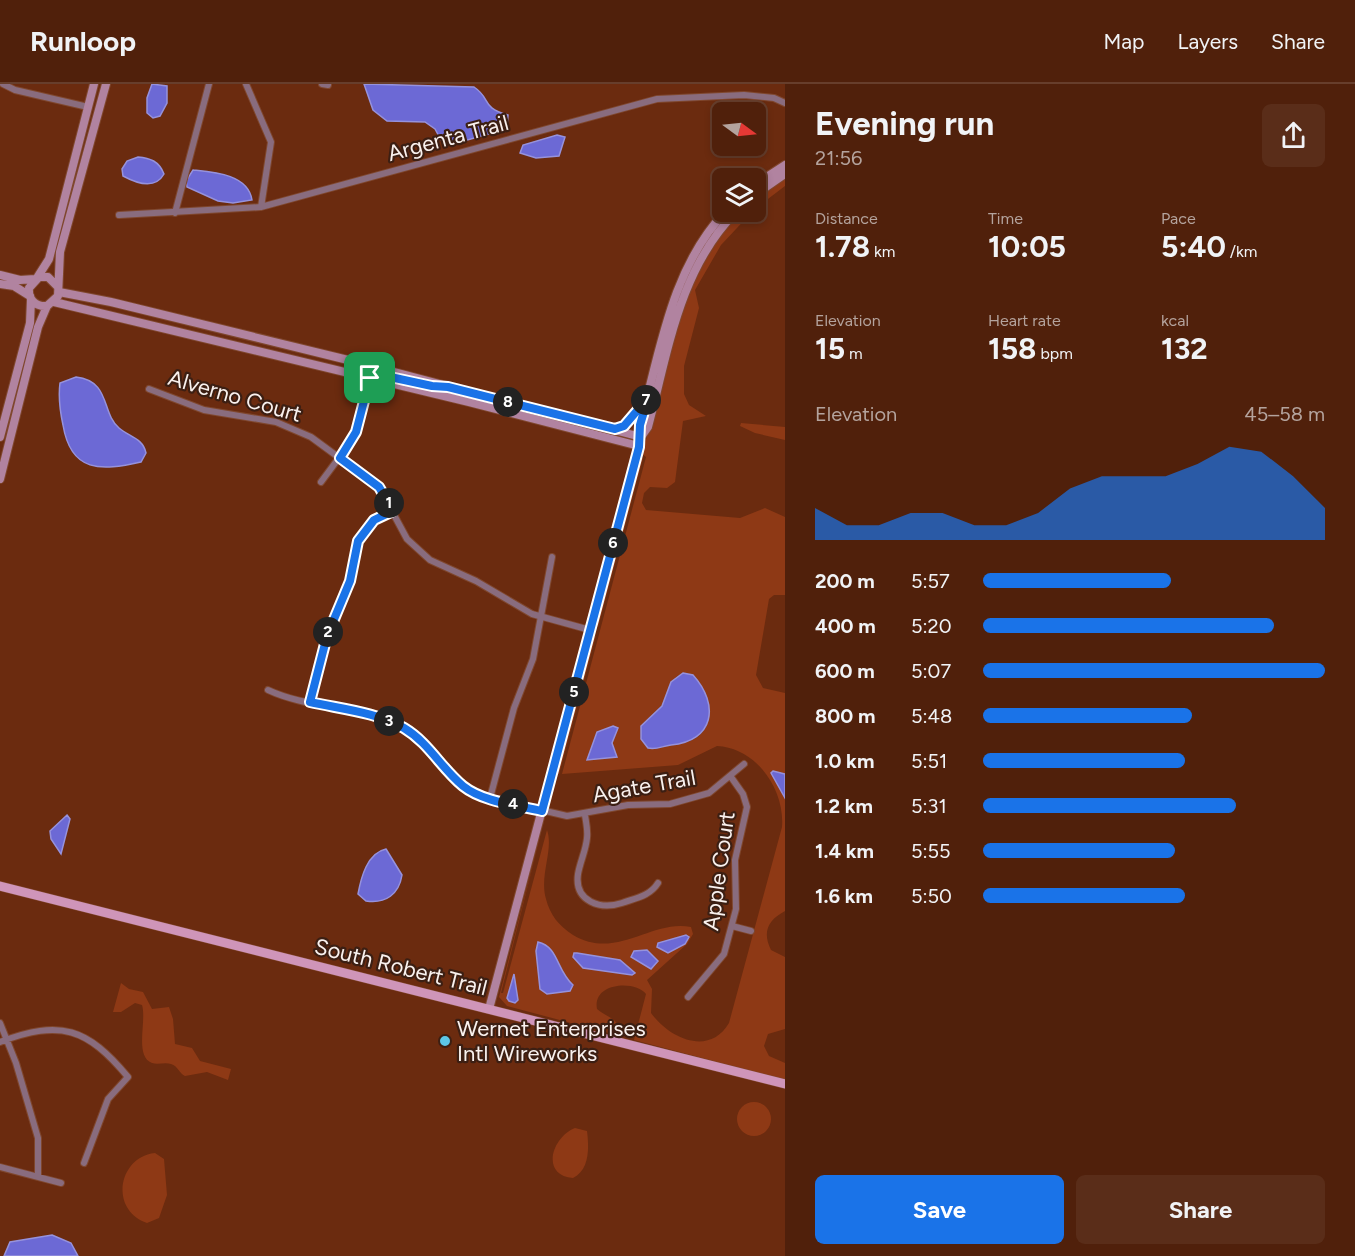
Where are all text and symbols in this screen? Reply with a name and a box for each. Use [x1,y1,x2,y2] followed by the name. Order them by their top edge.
[30,24,136,58] text: Runloop
[1104,29,1144,54] text: Map
[1177,29,1238,54] text: Layers
[1271,29,1325,54] text: Share
[712,102,766,156] north arrow
[712,102,766,222] map controls
[815,104,994,143] text: Evening run
[1262,104,1325,167] button: share
[385,109,511,167] street label: Argenta Trail
[815,146,862,170] text: 21:56
[712,168,766,222] button: layers
[815,209,878,228] text: Distance
[988,209,1023,228] text: Time
[1161,209,1196,228] text: Pace
[815,228,870,265] text: 1.78
[988,228,1066,265] text: 10:05
[1161,228,1226,265] text: 5:40
[870,242,895,261] text: km
[1226,242,1257,261] text: /km
[815,311,881,330] text: Elevation
[988,311,1061,330] text: Heart rate
[1161,311,1189,330] text: kcal
[815,330,845,367] text: 15
[988,330,1036,367] text: 158
[1161,330,1208,367] text: 132
[845,344,863,363] text: m
[1036,344,1073,363] text: bpm
[344,352,395,403] pin
[353,361,386,394] icon: arrive
[165,364,305,428] street label: Alverno Court
[631,385,661,415] pin: 7
[493,387,523,417] pin: 8
[642,390,650,409] text: 7
[503,392,513,411] text: 8
[815,402,897,426] text: Elevation
[1244,402,1325,426] text: 45–58 m
[374,488,404,518] pin: 1
[386,493,392,512] text: 1
[598,528,628,558] pin: 6
[608,533,618,552] text: 6
[815,569,875,593] text: 200 m
[911,569,950,593] text: 5:57
[815,614,876,638] text: 400 m
[911,614,952,638] text: 5:20
[313,617,343,647] pin: 2
[323,622,333,641] text: 2
[815,659,875,683] text: 600 m
[911,659,951,683] text: 5:07
[559,677,589,707] pin: 5
[569,682,579,701] text: 5
[815,704,875,728] text: 800 m
[911,704,952,728] text: 5:48
[374,706,404,736] pin: 3
[385,711,393,730] text: 3
[815,749,874,773] text: 1.0 km
[911,749,947,773] text: 5:51
[590,764,698,808] street label: Agate Trail
[498,789,528,819] pin: 4
[508,794,518,813] text: 4
[815,794,873,818] text: 1.2 km
[911,794,947,818] text: 5:31
[697,810,741,932] street label: Apple Court
[815,839,874,863] text: 1.4 km
[911,839,951,863] text: 5:55
[815,884,873,908] text: 1.6 km
[911,884,952,908] text: 5:50
[312,933,490,1001] street label: South Robert Trail
[457,1015,646,1067] place label: Wernet Enterprises Intl Wireworks
[438,1034,452,1048] marker: Wernet Enterprises Intl Wireworks
[815,1175,1064,1244] button: Save
[1076,1175,1325,1244] button: Share

